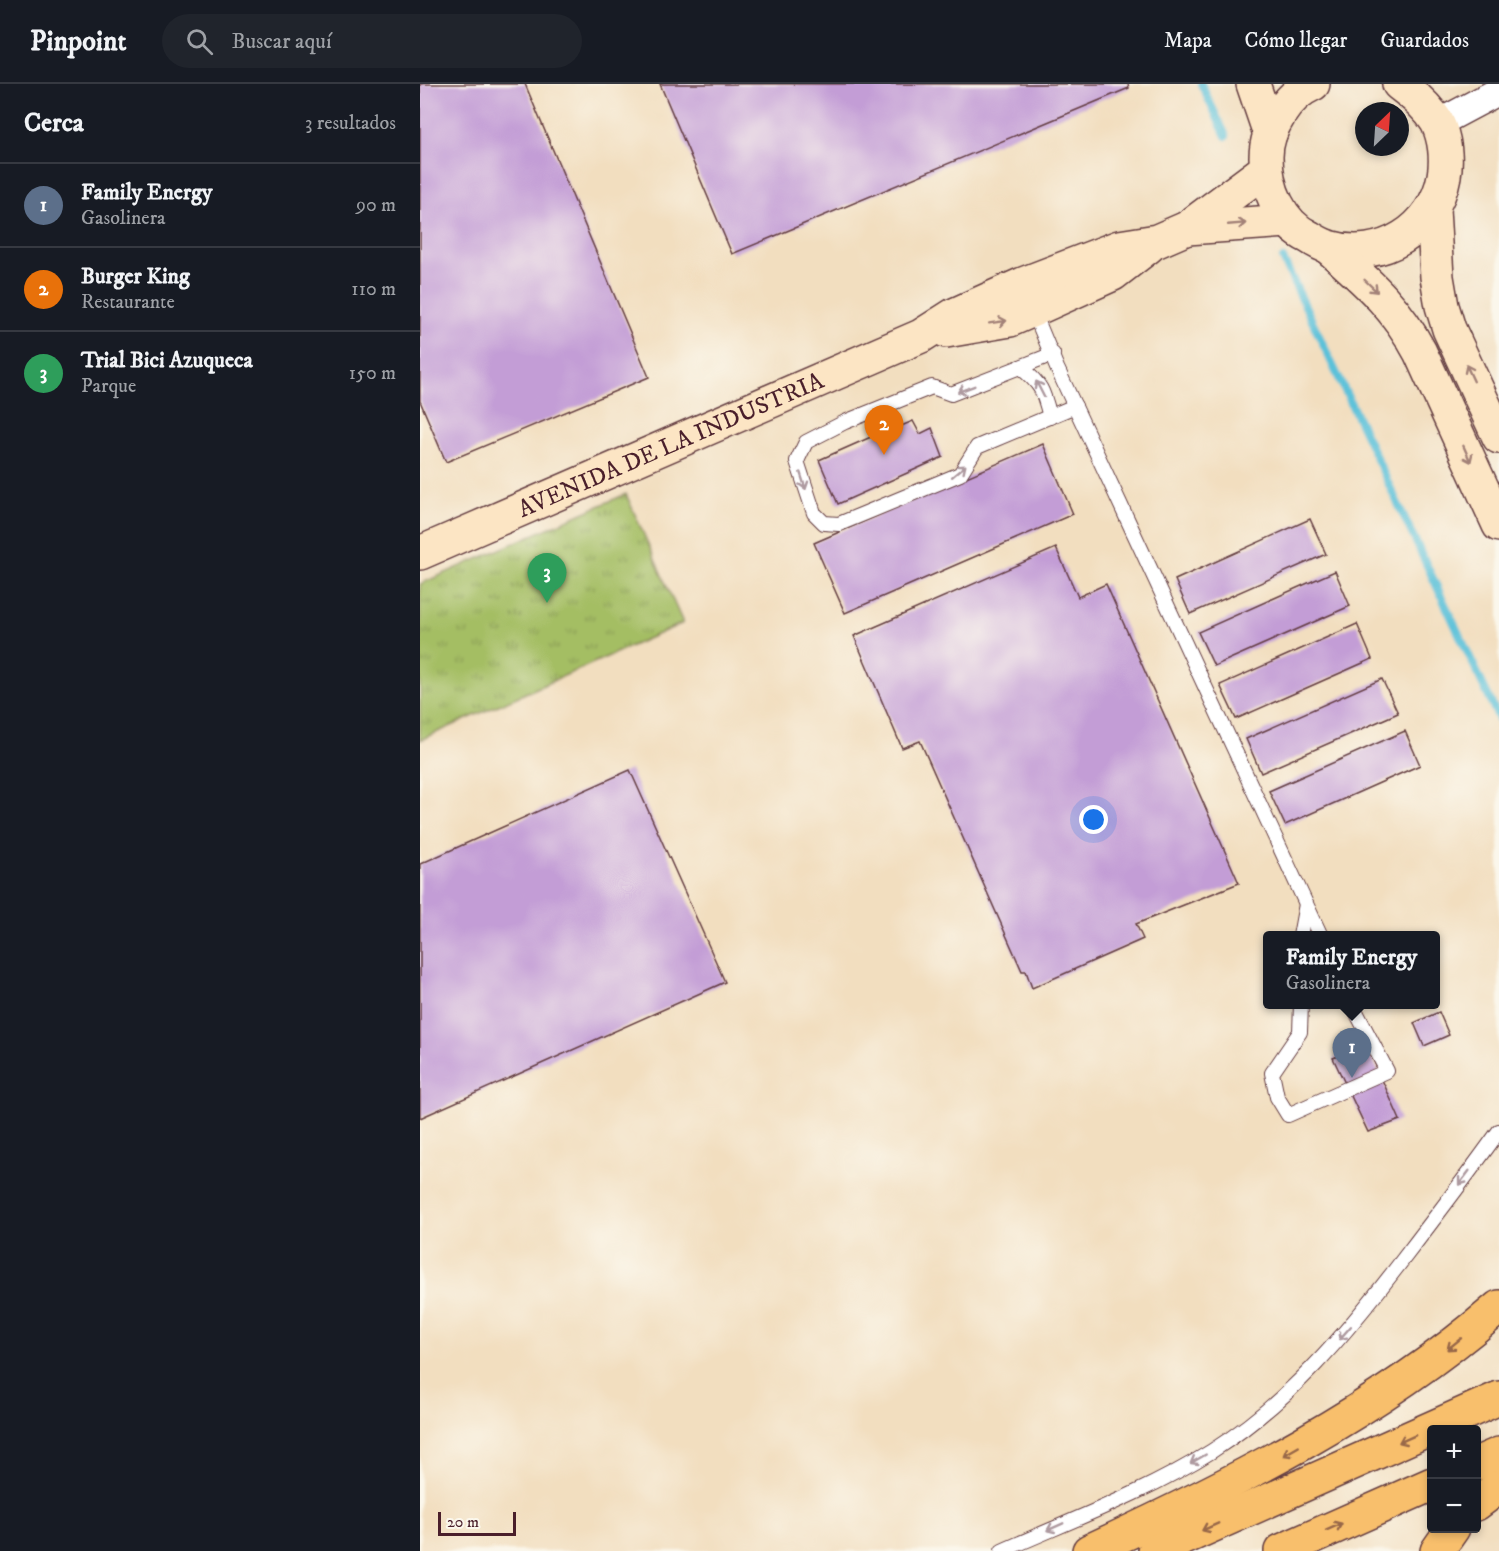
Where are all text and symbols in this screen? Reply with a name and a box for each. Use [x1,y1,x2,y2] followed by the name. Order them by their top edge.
[162,14,582,68] search box
[30,24,126,59] text: Pinpoint
[183,25,216,58] icon: search
[231,28,332,55] text: Buscar aquí
[1164,28,1212,54] text: Mapa
[1245,28,1347,54] text: Cómo llegar
[1380,28,1469,54] text: Guardados
[1355,102,1409,156] north arrow
[24,107,84,140] text: Cerca
[305,111,396,136] text: 3 resultados
[81,179,213,206] text: Family Energy
[40,193,47,218] text: 1
[356,193,396,218] text: 90 m
[81,206,166,231] text: Gasolinera
[1227,218,1247,229] one-way arrow
[81,263,190,290] text: Burger King
[39,277,48,302] text: 2
[351,277,396,302] text: 110 m
[1363,279,1378,293] one-way arrow
[81,290,175,315] text: Restaurante
[988,316,1008,327] one-way arrow
[81,347,253,374] text: Trial Bici Azuqueca
[40,361,47,386] text: 3
[349,361,396,386] text: 150 m
[1463,364,1475,382] one-way arrow
[513,366,829,525] street label: AVENIDA DE LA INDUSTRIA
[81,374,136,399] text: Parque
[1034,380,1046,398] one-way arrow
[957,384,975,395] one-way arrow
[864,406,904,455] pin: 2
[1461,445,1473,463] one-way arrow
[951,465,967,478] one-way arrow
[798,471,809,490] one-way arrow
[528,554,566,603] pin: 3
[1079,805,1108,834] your location
[1263,931,1440,1009] popup
[1286,944,1417,971] text: Family Energy
[1286,971,1370,996] text: Gasolinera
[1332,1028,1372,1078] pin: 1
[1458,1170,1471,1186] one-way arrow
[1338,1325,1352,1340] one-way arrow
[1447,1337,1462,1351] one-way arrow
[1427,1425,1481,1533] map controls
[1427,1425,1481,1479] button: +
[1399,1433,1417,1445] one-way arrow
[1283,1445,1300,1457] one-way arrow
[1190,1453,1207,1465] one-way arrow
[1427,1479,1481,1533] button: −
[438,1509,516,1536] scale bar
[447,1512,479,1532] text: 20 m
[1324,1521,1343,1532] one-way arrow
[1201,1522,1219,1533] one-way arrow
[1046,1523,1064,1534] one-way arrow

